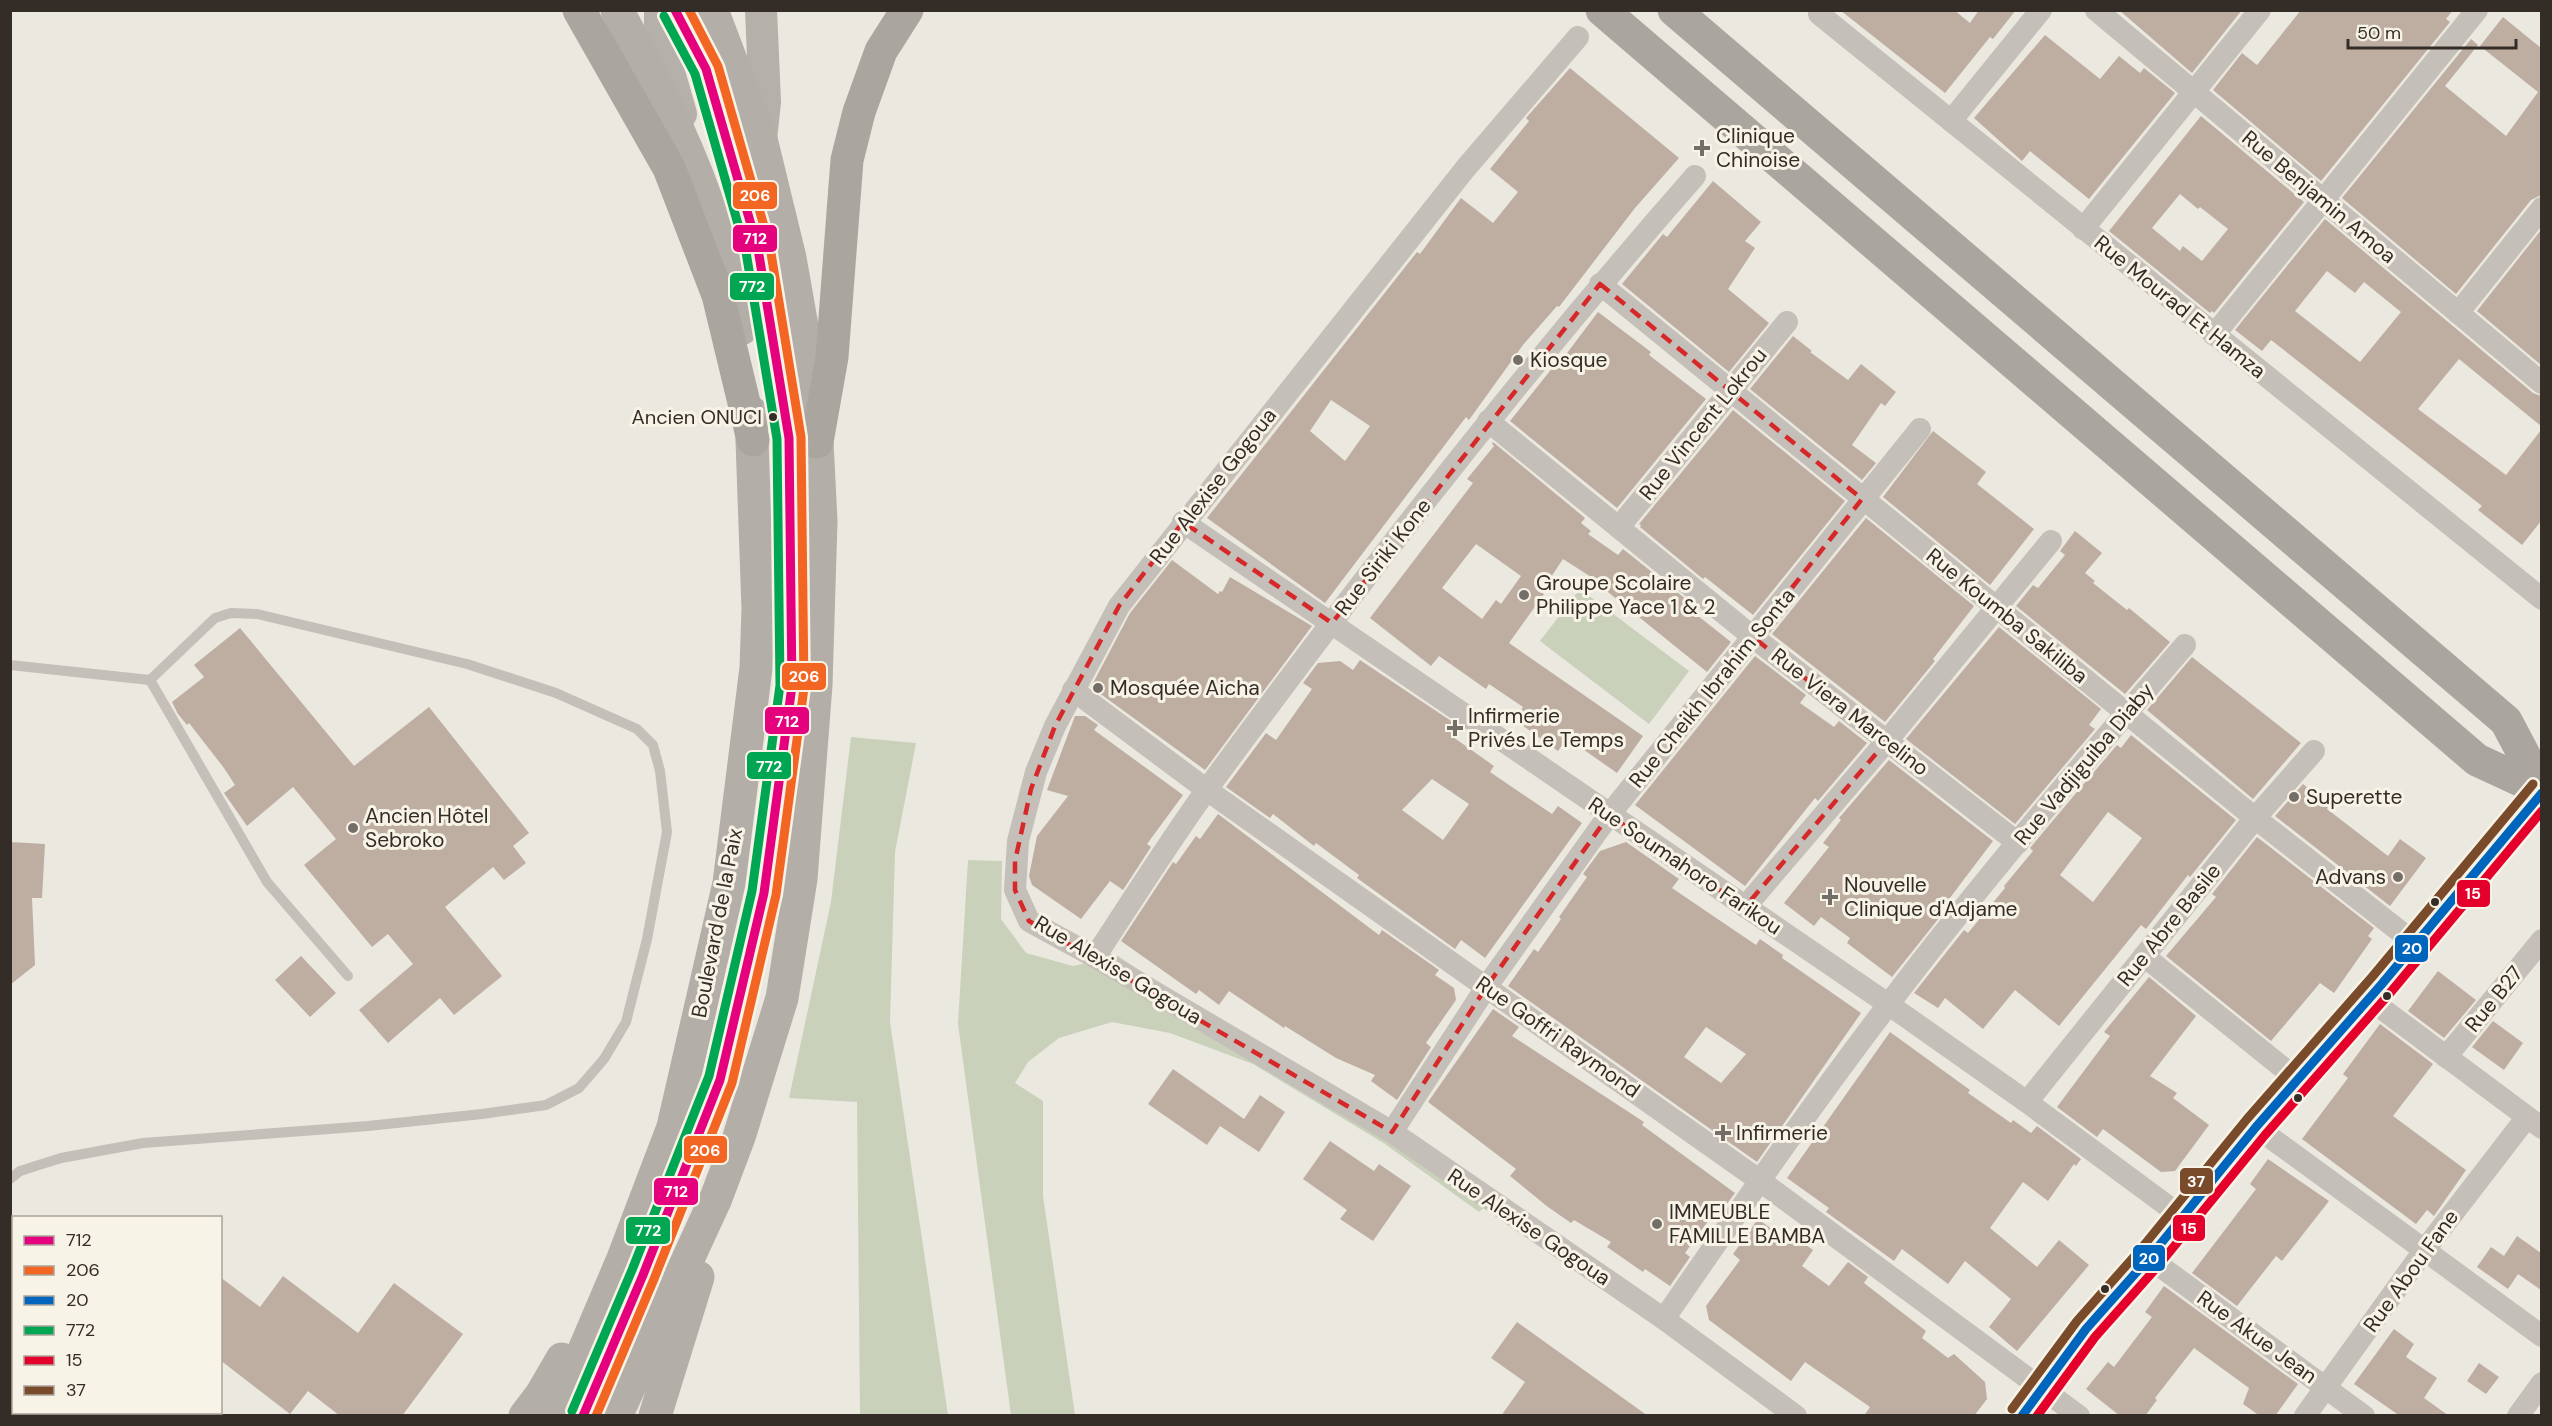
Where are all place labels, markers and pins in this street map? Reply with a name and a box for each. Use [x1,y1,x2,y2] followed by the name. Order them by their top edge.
[1716,122,1800,174] place label: Clinique Chinoise
[1693,139,1711,157] marker: Clinique Chinoise
[1530,346,1607,374] place label: Kiosque
[1511,353,1525,367] marker: Kiosque
[631,404,762,430] place label: Ancien ONUCI
[767,411,779,423] marker: Ancien ONUCI
[1536,569,1716,621] place label: Groupe Scolaire Philippe Yace 1 & 2
[1517,588,1531,602] marker: Groupe Scolaire Philippe Yace 1 & 2
[1110,674,1260,702] place label: Mosquée Aicha
[1091,681,1105,695] marker: Mosquée Aicha
[1468,702,1624,754] place label: Infirmerie Privés Le Temps
[1446,719,1464,737] marker: Infirmerie Privés Le Temps
[2306,783,2402,811] place label: Superette
[2287,790,2301,804] marker: Superette
[365,802,489,854] place label: Ancien Hôtel Sebroko
[346,821,360,835] marker: Ancien Hôtel Sebroko
[2315,863,2386,891] place label: Advans
[2391,870,2405,884] marker: Advans
[1844,871,2018,923] place label: Nouvelle Clinique d'Adjame
[1821,888,1839,906] marker: Nouvelle Clinique d'Adjame
[2429,896,2441,908] unlabelled marker
[2381,990,2393,1002] unlabelled marker
[2292,1092,2304,1104] unlabelled marker
[1736,1119,1828,1147] place label: Infirmerie
[1714,1124,1732,1142] marker: Infirmerie
[1669,1198,1825,1250] place label: IMMEUBLE FAMILLE BAMBA
[1650,1217,1664,1231] marker: IMMEUBLE FAMILLE BAMBA
[2099,1283,2111,1295] unlabelled marker

